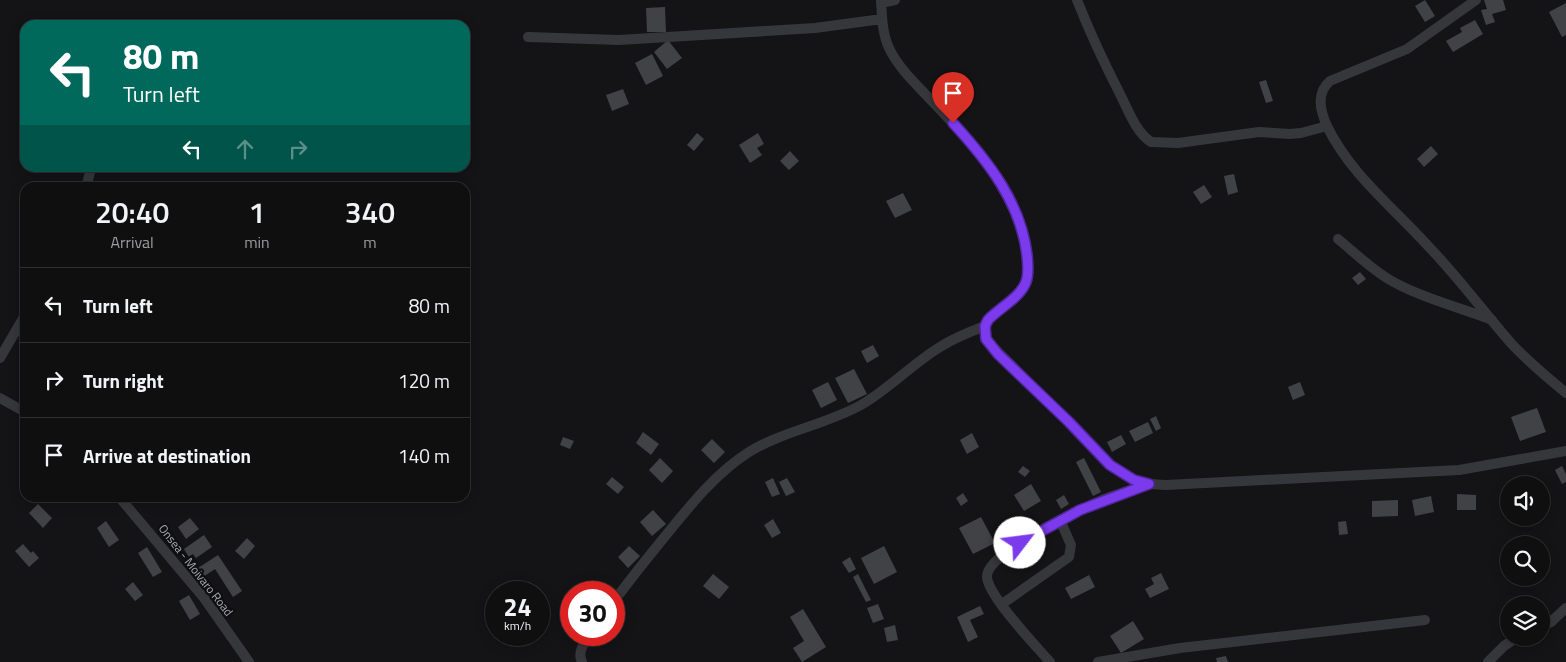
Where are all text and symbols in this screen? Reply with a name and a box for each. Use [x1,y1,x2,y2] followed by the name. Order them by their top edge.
[123,29,199,83] text: 80 m
[40,40,105,105] icon: left
[932,72,974,123] pin
[123,77,200,111] text: Turn left
[939,79,967,107] icon: arrive
[178,135,206,163] icon: left
[231,135,259,163] icon: ahead
[284,135,312,163] icon: right
[95,189,169,235] text: 20:40
[249,189,265,235] text: 1
[345,189,395,235] text: 340
[110,230,154,254] text: Arrival
[244,230,270,254] text: min
[363,230,377,254] text: m
[40,291,68,319] icon: left
[83,291,153,320] text: Turn left
[409,291,450,320] text: 80 m
[40,366,68,394] icon: right
[83,366,164,395] text: Turn right
[398,366,450,395] text: 120 m
[40,441,68,469] icon: arrive
[83,441,251,470] text: Arrive at destination
[398,441,450,470] text: 140 m
[1500,476,1550,646] map controls
[1500,476,1550,526] button: sound
[993,516,1045,568] position arrow
[154,520,238,620] street label: Onsea - Moivaro Road
[1500,536,1550,586] button: search
[560,581,625,646] speed limit sign: 30
[503,588,532,626] text: 24
[1500,596,1550,646] button: layers
[504,616,531,635] text: km/h

